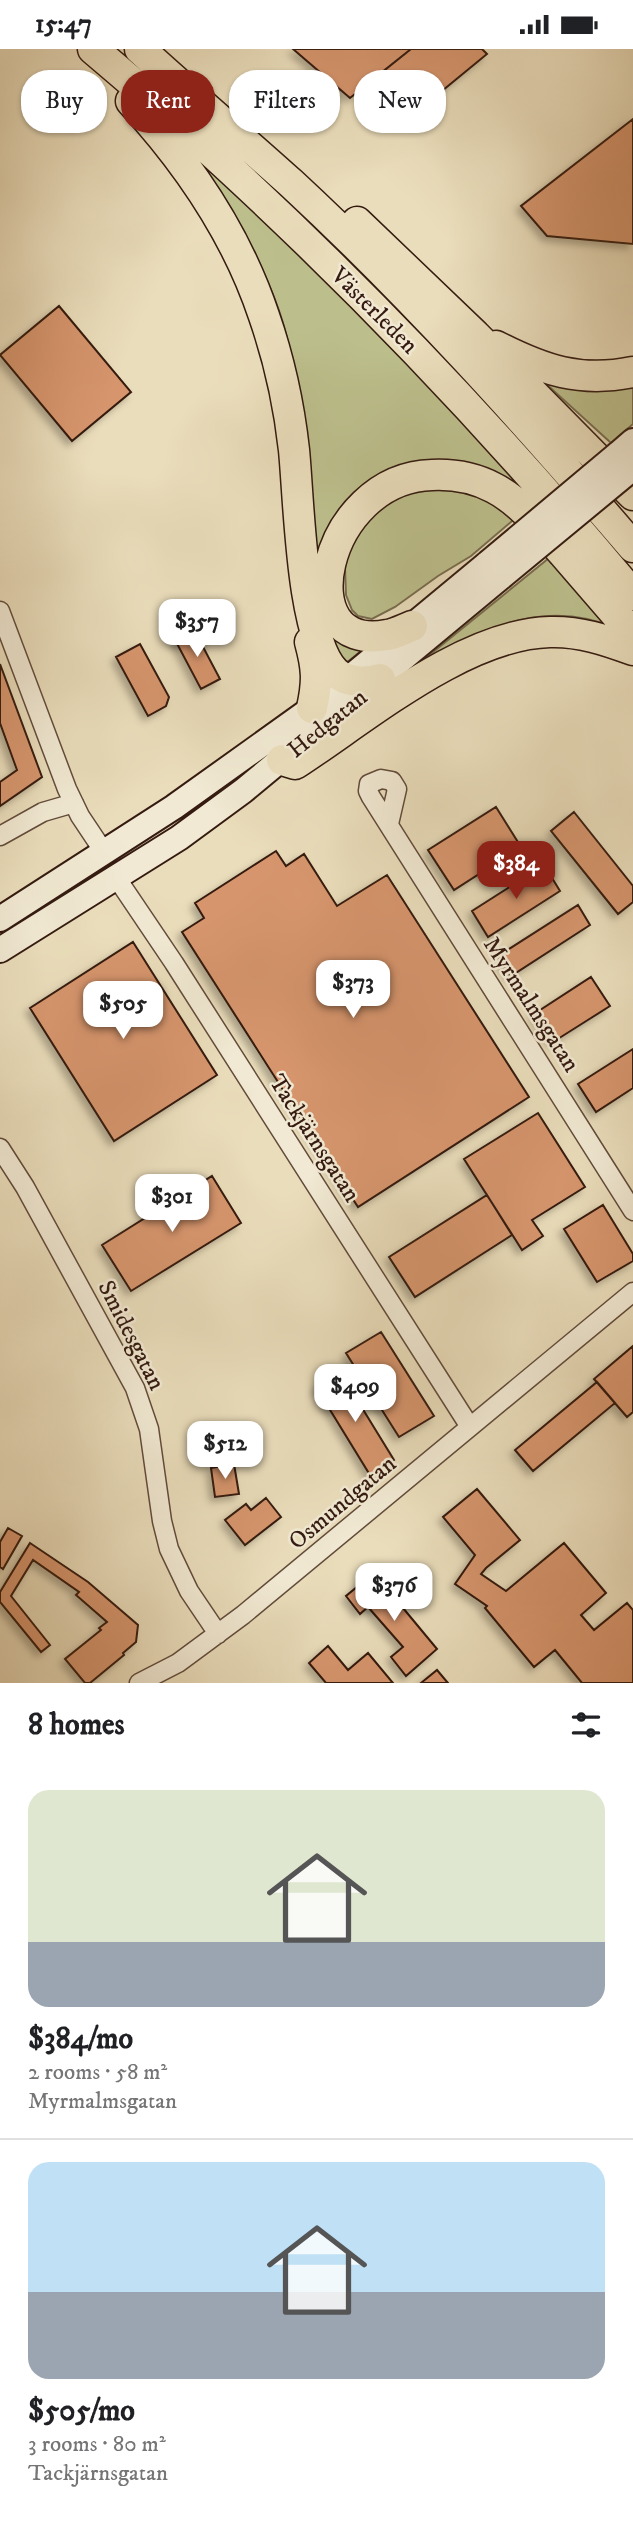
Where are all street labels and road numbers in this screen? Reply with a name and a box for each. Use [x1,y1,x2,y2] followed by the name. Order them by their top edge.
[324,260,425,361] street label: Västerleden
[282,682,374,765] street label: Hedgatan
[476,931,586,1078] street label: Myrmalmsgatan
[262,1069,367,1208] street label: Tackjärnsgatan
[91,1276,172,1396] street label: Smidesgatan
[283,1449,403,1556] street label: Osmundgatan

